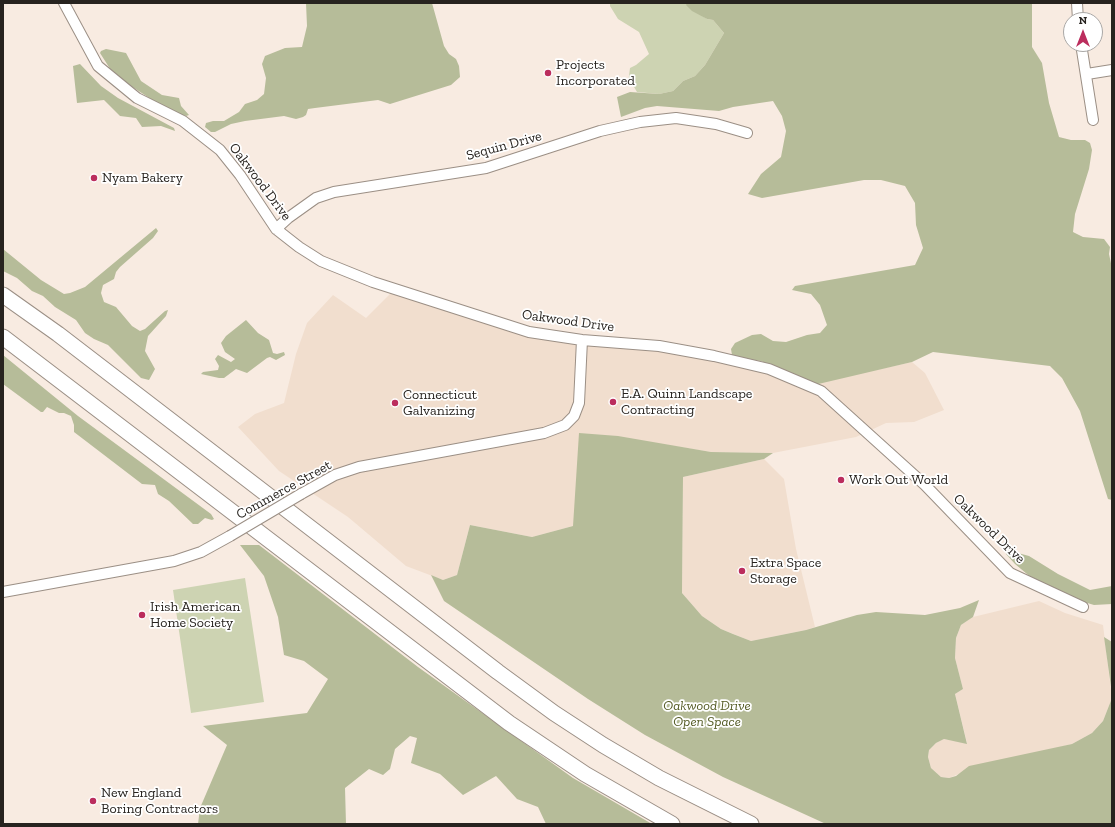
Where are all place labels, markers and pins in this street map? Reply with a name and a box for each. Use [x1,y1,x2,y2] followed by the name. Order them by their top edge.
[556,57,635,90] place label: Projects Incorporated
[543,68,553,78] marker: Projects Incorporated
[102,170,183,186] place label: Nyam Bakery
[89,173,99,183] marker: Nyam Bakery
[621,386,752,418] place label: E.A. Quinn Landscape Contracting
[403,387,477,420] place label: Connecticut Galvanizing
[608,397,618,407] marker: E.A. Quinn Landscape Contracting
[390,398,400,408] marker: Connecticut Galvanizing
[849,472,948,488] place label: Work Out World
[836,475,846,485] marker: Work Out World
[750,555,821,588] place label: Extra Space Storage
[737,566,747,576] marker: Extra Space Storage
[150,599,240,632] place label: Irish American Home Society
[137,610,147,620] marker: Irish American Home Society
[101,785,218,818] place label: New England Boring Contractors
[88,796,98,806] marker: New England Boring Contractors

